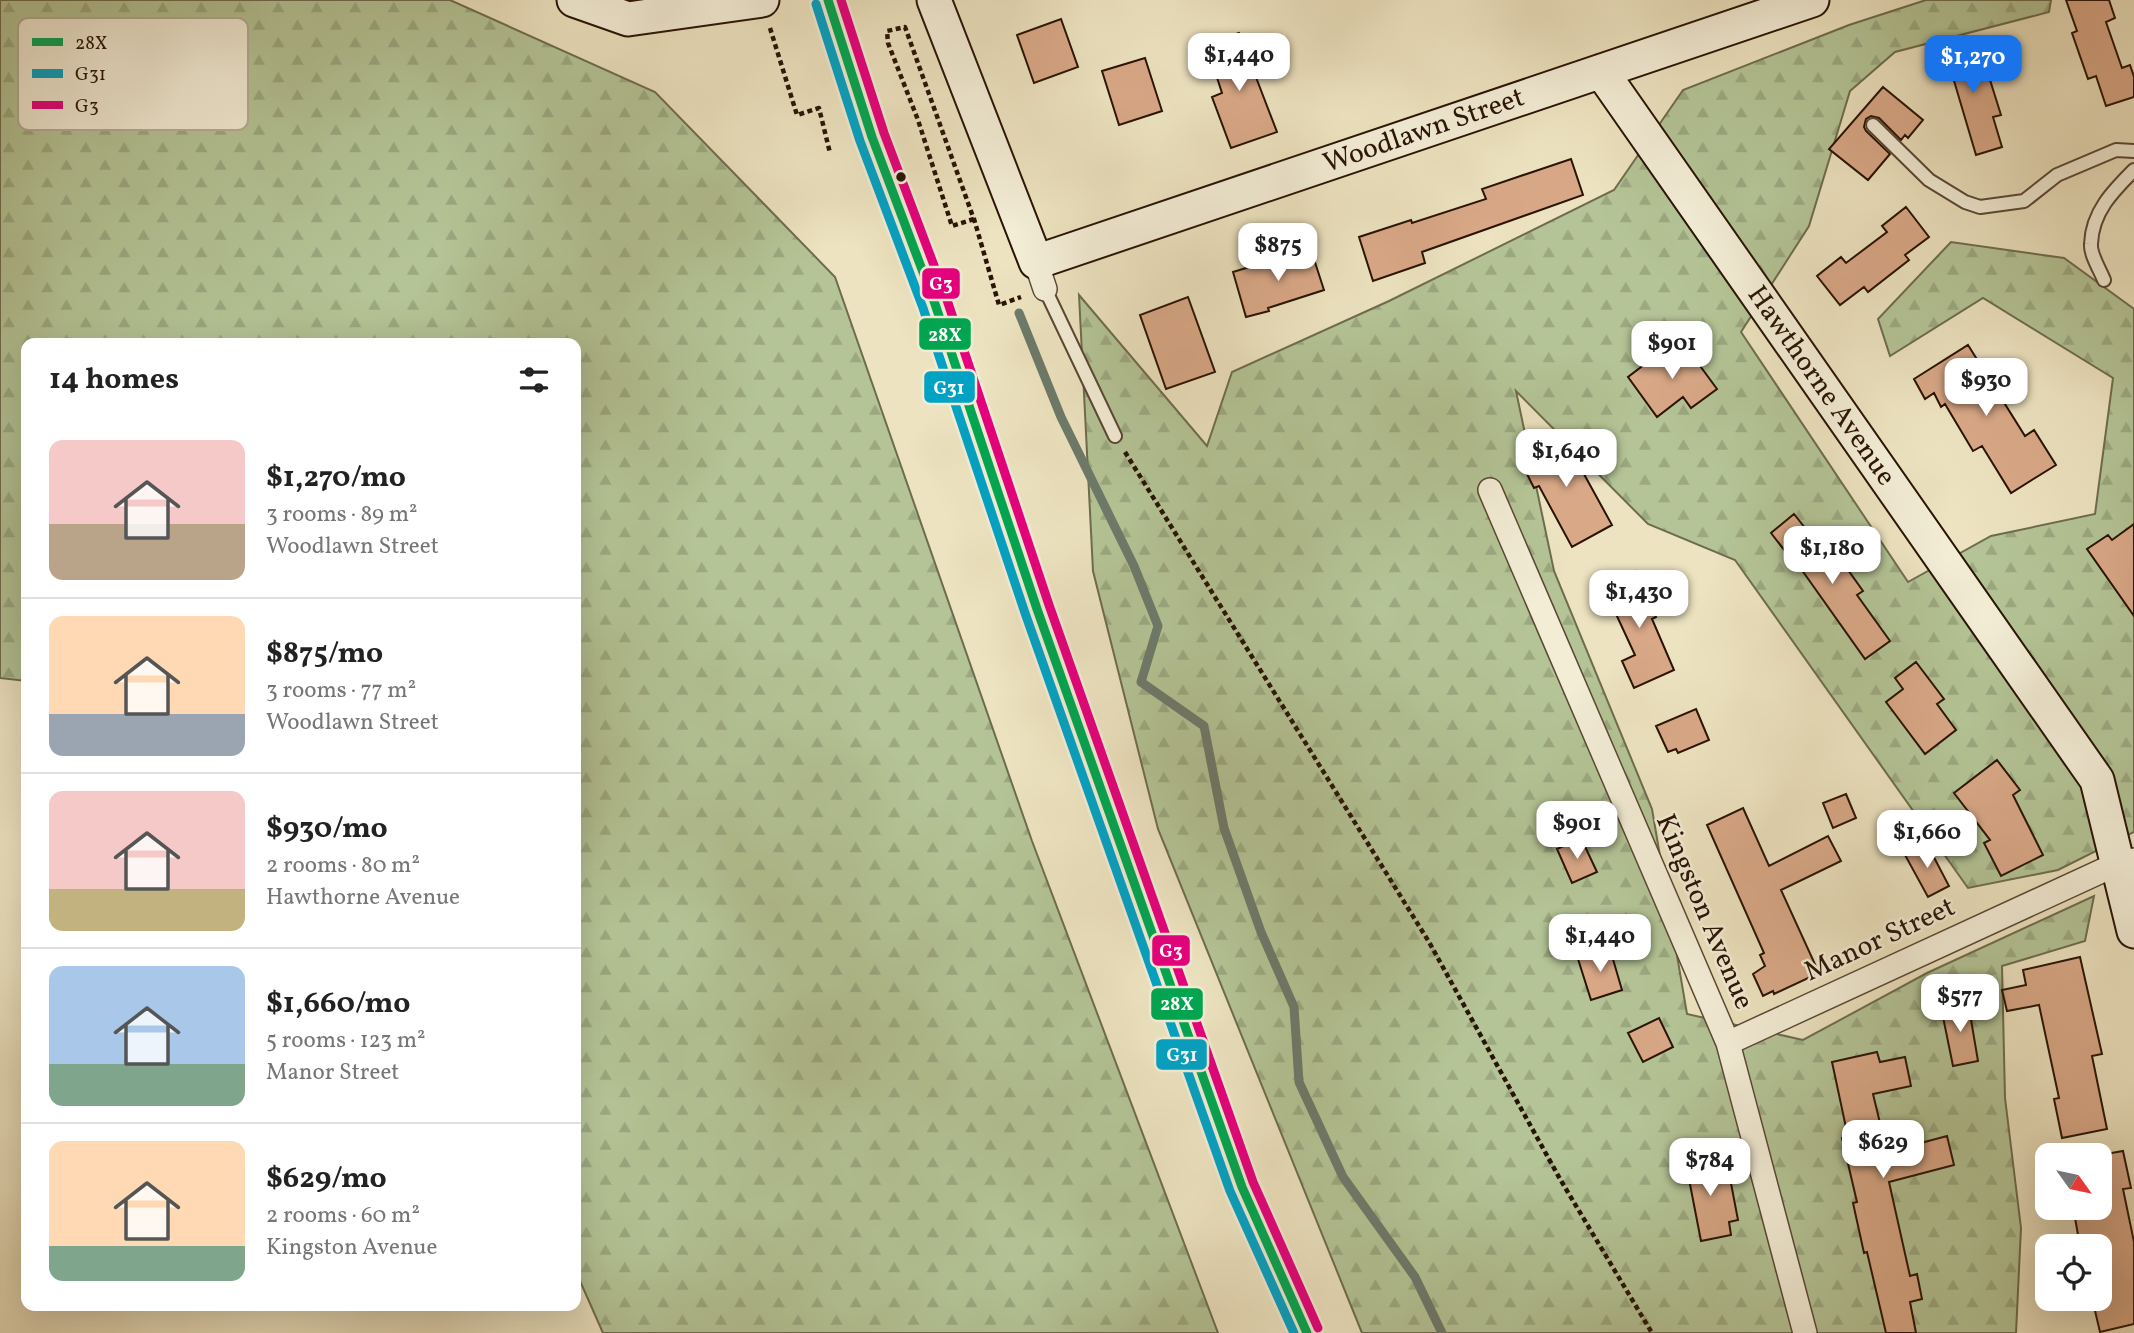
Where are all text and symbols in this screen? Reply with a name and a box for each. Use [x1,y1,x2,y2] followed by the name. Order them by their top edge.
[18,18,248,130] legend
[75,31,108,57] text: 28X
[1182,34,1296,93] pin: $1,440
[1916,36,2030,95] pin: $1,270
[1204,40,1274,72] text: $1,440
[1941,42,2005,74] text: $1,270
[75,62,106,88] text: G31
[1318,78,1530,184] street label: Woodlawn Street
[75,94,99,120] text: G3
[894,170,908,184] unlabelled marker
[1237,224,1319,283] pin: $875
[1254,230,1302,262] text: $875
[921,267,961,300] line badge: G3
[929,272,953,298] text: G3
[1737,278,1905,494] street label: Hawthorne Avenue
[918,317,972,351] line badge: 28X
[1631,322,1713,381] pin: $901
[928,323,962,349] text: 28X
[1647,328,1697,360] text: $901
[1945,358,2027,418] pin: $930
[49,359,179,401] text: 14 homes
[515,361,553,399] icon: filters
[1961,365,2011,397] text: $930
[923,370,976,404] line badge: G31
[934,376,964,402] text: G31
[1509,430,1623,489] pin: $1,640
[1532,436,1600,468] text: $1,640
[266,457,406,499] text: $1,270/mo
[105,468,189,552] icon: home
[266,499,418,531] text: 3 rooms · 89 m²
[1775,526,1889,586] pin: $1,180
[266,531,439,563] text: Woodlawn Street
[1800,533,1864,565] text: $1,180
[1582,570,1696,630] pin: $1,430
[1605,577,1673,609] text: $1,430
[266,633,383,675] text: $875/mo
[105,644,189,728] icon: home
[266,675,416,707] text: 3 rooms · 77 m²
[266,707,439,739] text: Woodlawn Street
[1536,802,1618,861] pin: $901
[266,808,388,850] text: $930/mo
[1552,808,1602,840] text: $901
[1645,808,1763,1016] street label: Kingston Avenue
[1870,810,1984,870] pin: $1,660
[1893,817,1961,849] text: $1,660
[105,819,189,903] icon: home
[266,850,420,882] text: 2 rooms · 80 m²
[266,882,460,914] text: Hawthorne Avenue
[1798,888,1962,992] street label: Manor Street
[1543,914,1657,974] pin: $1,440
[1565,921,1635,953] text: $1,440
[1151,934,1191,967] line badge: G3
[1159,939,1183,965] text: G3
[1919,974,2001,1034] pin: $577
[1937,981,1983,1013] text: $577
[266,983,410,1025] text: $1,660/mo
[1150,987,1204,1021] line badge: 28X
[1160,992,1194,1018] text: 28X
[105,994,189,1078] icon: home
[266,1025,426,1057] text: 5 rooms · 123 m²
[1155,1038,1208,1071] line badge: G31
[1167,1043,1197,1069] text: G31
[266,1057,399,1089] text: Manor Street
[1842,1120,1924,1180] pin: $629
[1858,1127,1908,1159] text: $629
[1669,1138,1751,1198] pin: $784
[2035,1143,2112,1220] north arrow
[2035,1143,2112,1311] map controls
[1685,1145,1735,1177] text: $784
[266,1158,387,1200] text: $629/mo
[105,1169,189,1253] icon: home
[266,1200,420,1232] text: 2 rooms · 60 m²
[266,1232,438,1264] text: Kingston Avenue
[2035,1234,2112,1311] button: locate

